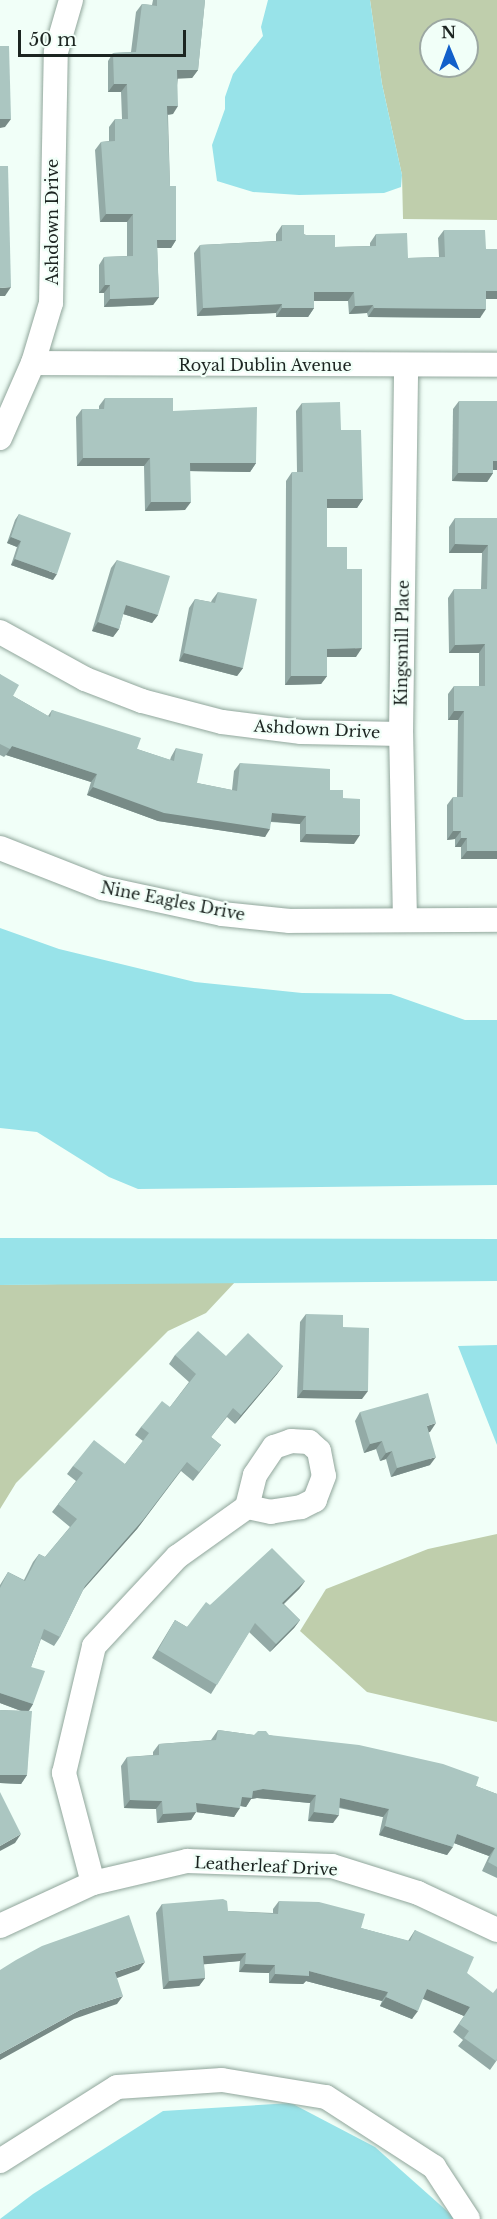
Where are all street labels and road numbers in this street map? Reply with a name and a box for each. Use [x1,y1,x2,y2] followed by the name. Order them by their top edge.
[42,159,62,285] street label: Ashdown Drive
[178,355,352,375] street label: Royal Dublin Avenue
[391,580,413,706] street label: Kingsmill Place
[253,716,381,742] street label: Ashdown Drive
[99,878,247,924] street label: Nine Eagles Drive
[194,1853,338,1879] street label: Leatherleaf Drive

